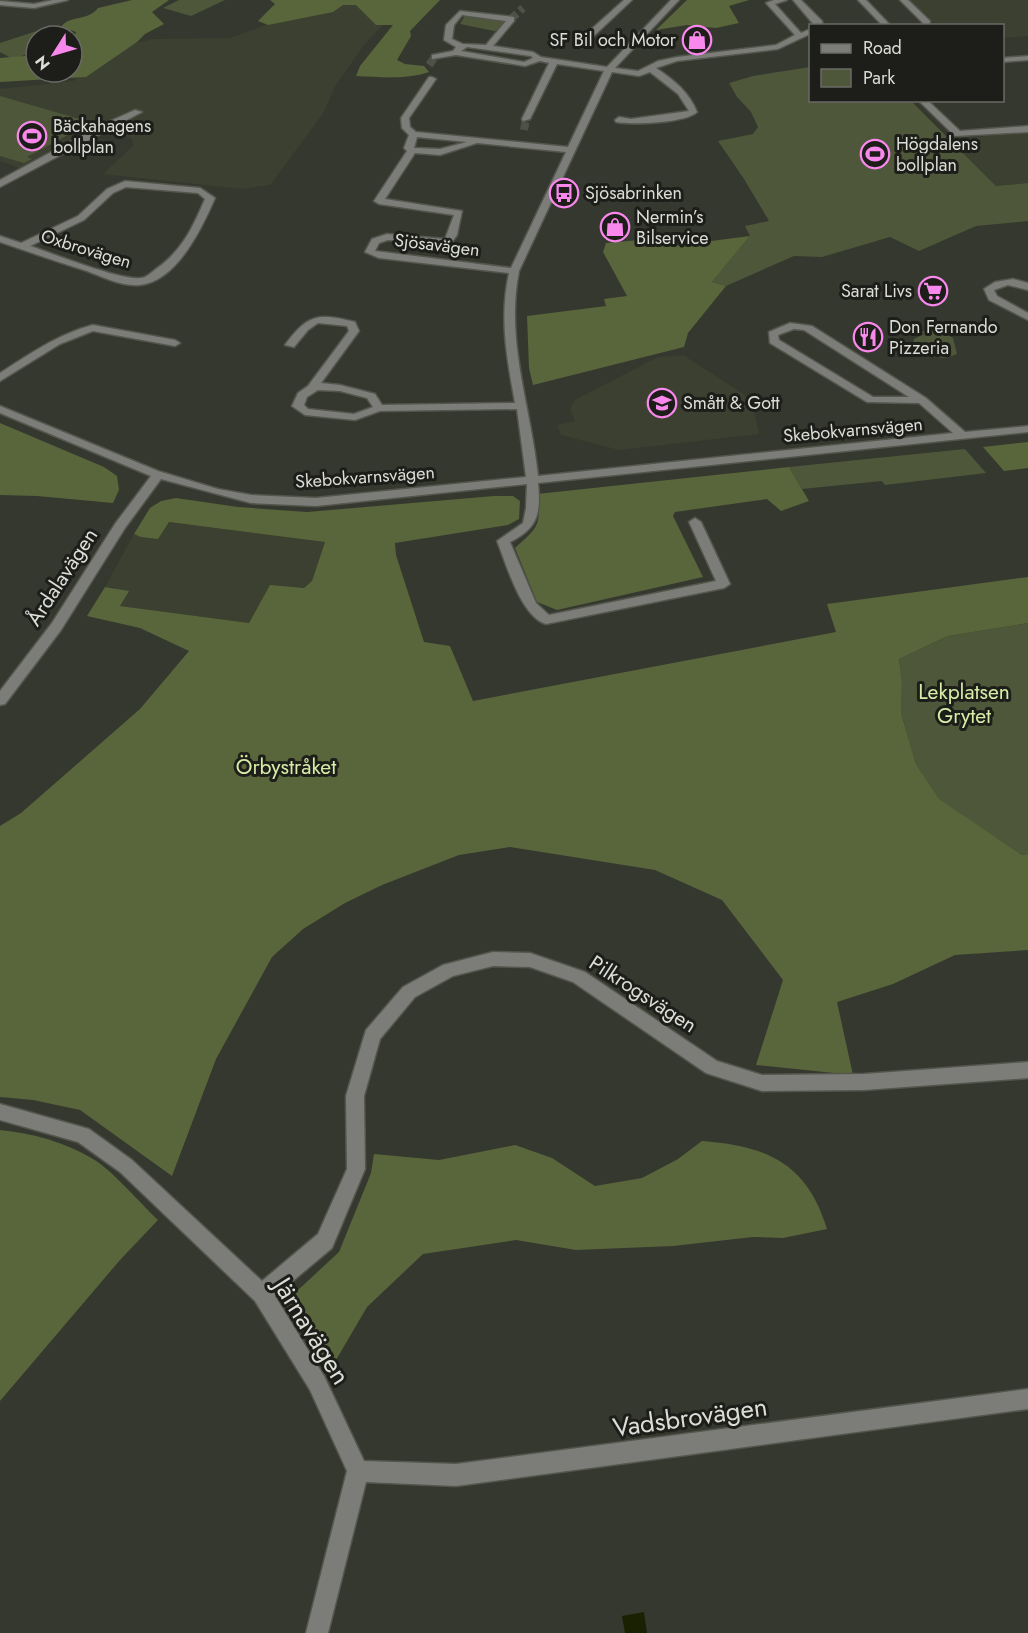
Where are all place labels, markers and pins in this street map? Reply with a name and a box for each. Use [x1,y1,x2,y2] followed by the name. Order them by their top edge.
[681,24,713,56] shop icon: SF Bil och Motor
[549,27,677,53] place label: SF Bil och Motor
[53,113,151,160] place label: Bäckahagens bollplan
[16,120,48,152] sports icon: Bäckahagens bollplan
[896,131,978,178] place label: Högdalens bollplan
[859,138,891,170] sports icon: Högdalens bollplan
[548,177,580,209] bus stop icon: Sjösabrinken
[585,180,682,206] place label: Sjösabrinken
[636,204,709,251] place label: Nermin’s Bilservice
[599,211,631,243] shop icon: Nermin’s Bilservice
[917,275,949,307] supermarket icon: Sarat Livs
[841,278,912,304] place label: Sarat Livs
[889,314,998,361] place label: Don Fernando Pizzeria
[852,321,884,353] restaurant icon: Don Fernando Pizzeria
[646,387,678,419] school or university icon: Smått & Gott
[683,390,780,416] place label: Smått & Gott

